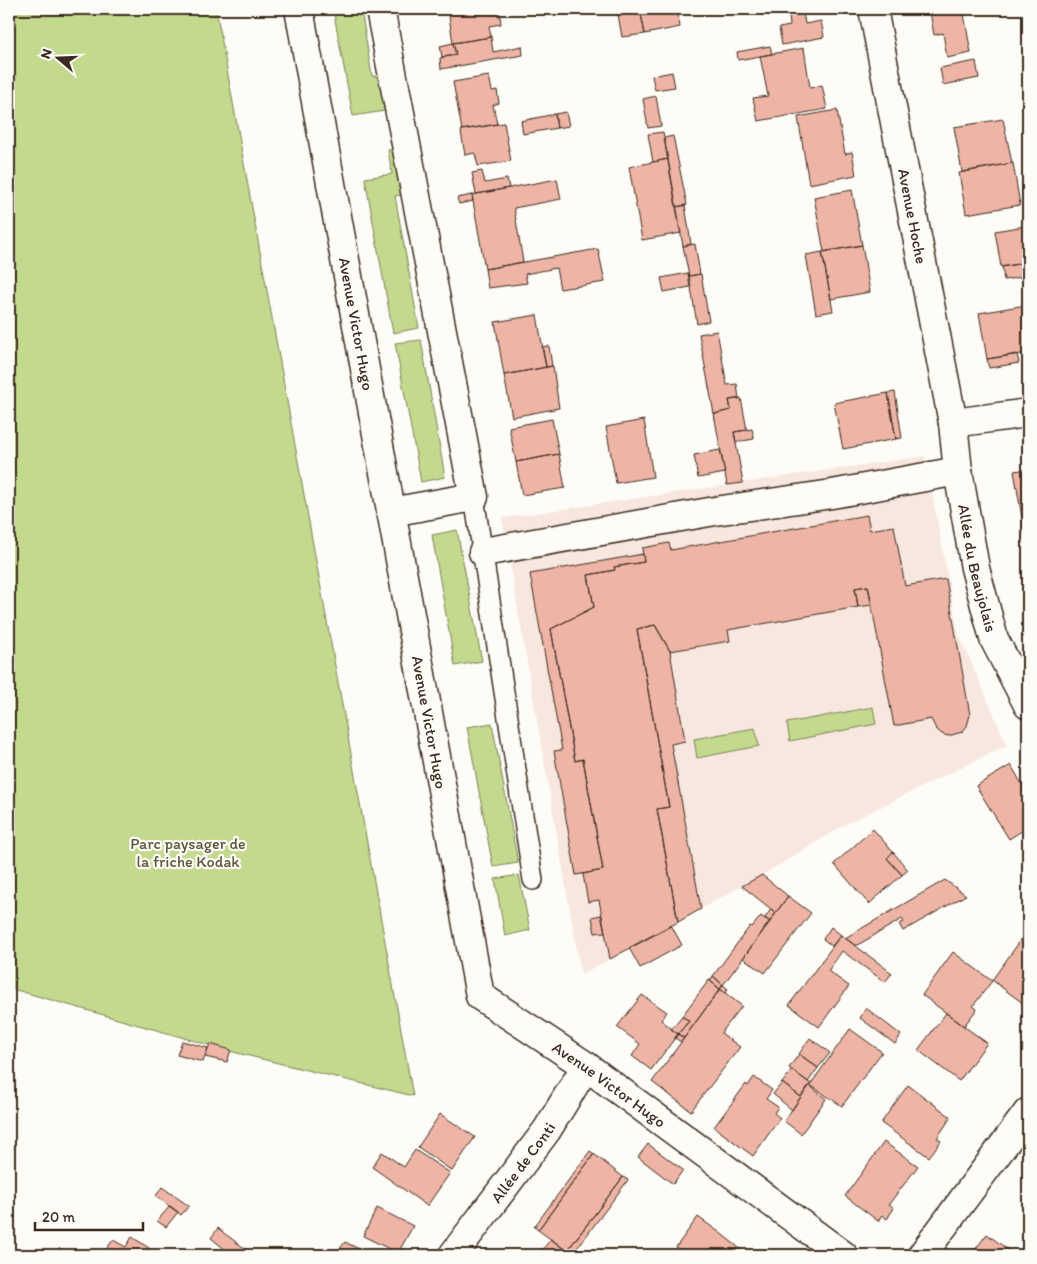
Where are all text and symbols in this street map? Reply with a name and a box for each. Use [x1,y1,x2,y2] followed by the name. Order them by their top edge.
[32,32,82,82] north arrow
[37,47,56,61] text: N
[895,167,932,265] street label: Avenue Hoche
[335,256,378,392] street label: Avenue Victor Hugo
[954,503,1001,634] street label: Allée du Beaujolais
[408,654,451,790] street label: Avenue Victor Hugo
[130,834,246,871] park label: Parc paysager de la friche Kodak
[549,1037,670,1131] street label: Avenue Victor Hugo
[486,1119,559,1206] street label: Allée de Conti
[35,1199,142,1231] scale bar
[42,1208,76,1226] text: 20 m

